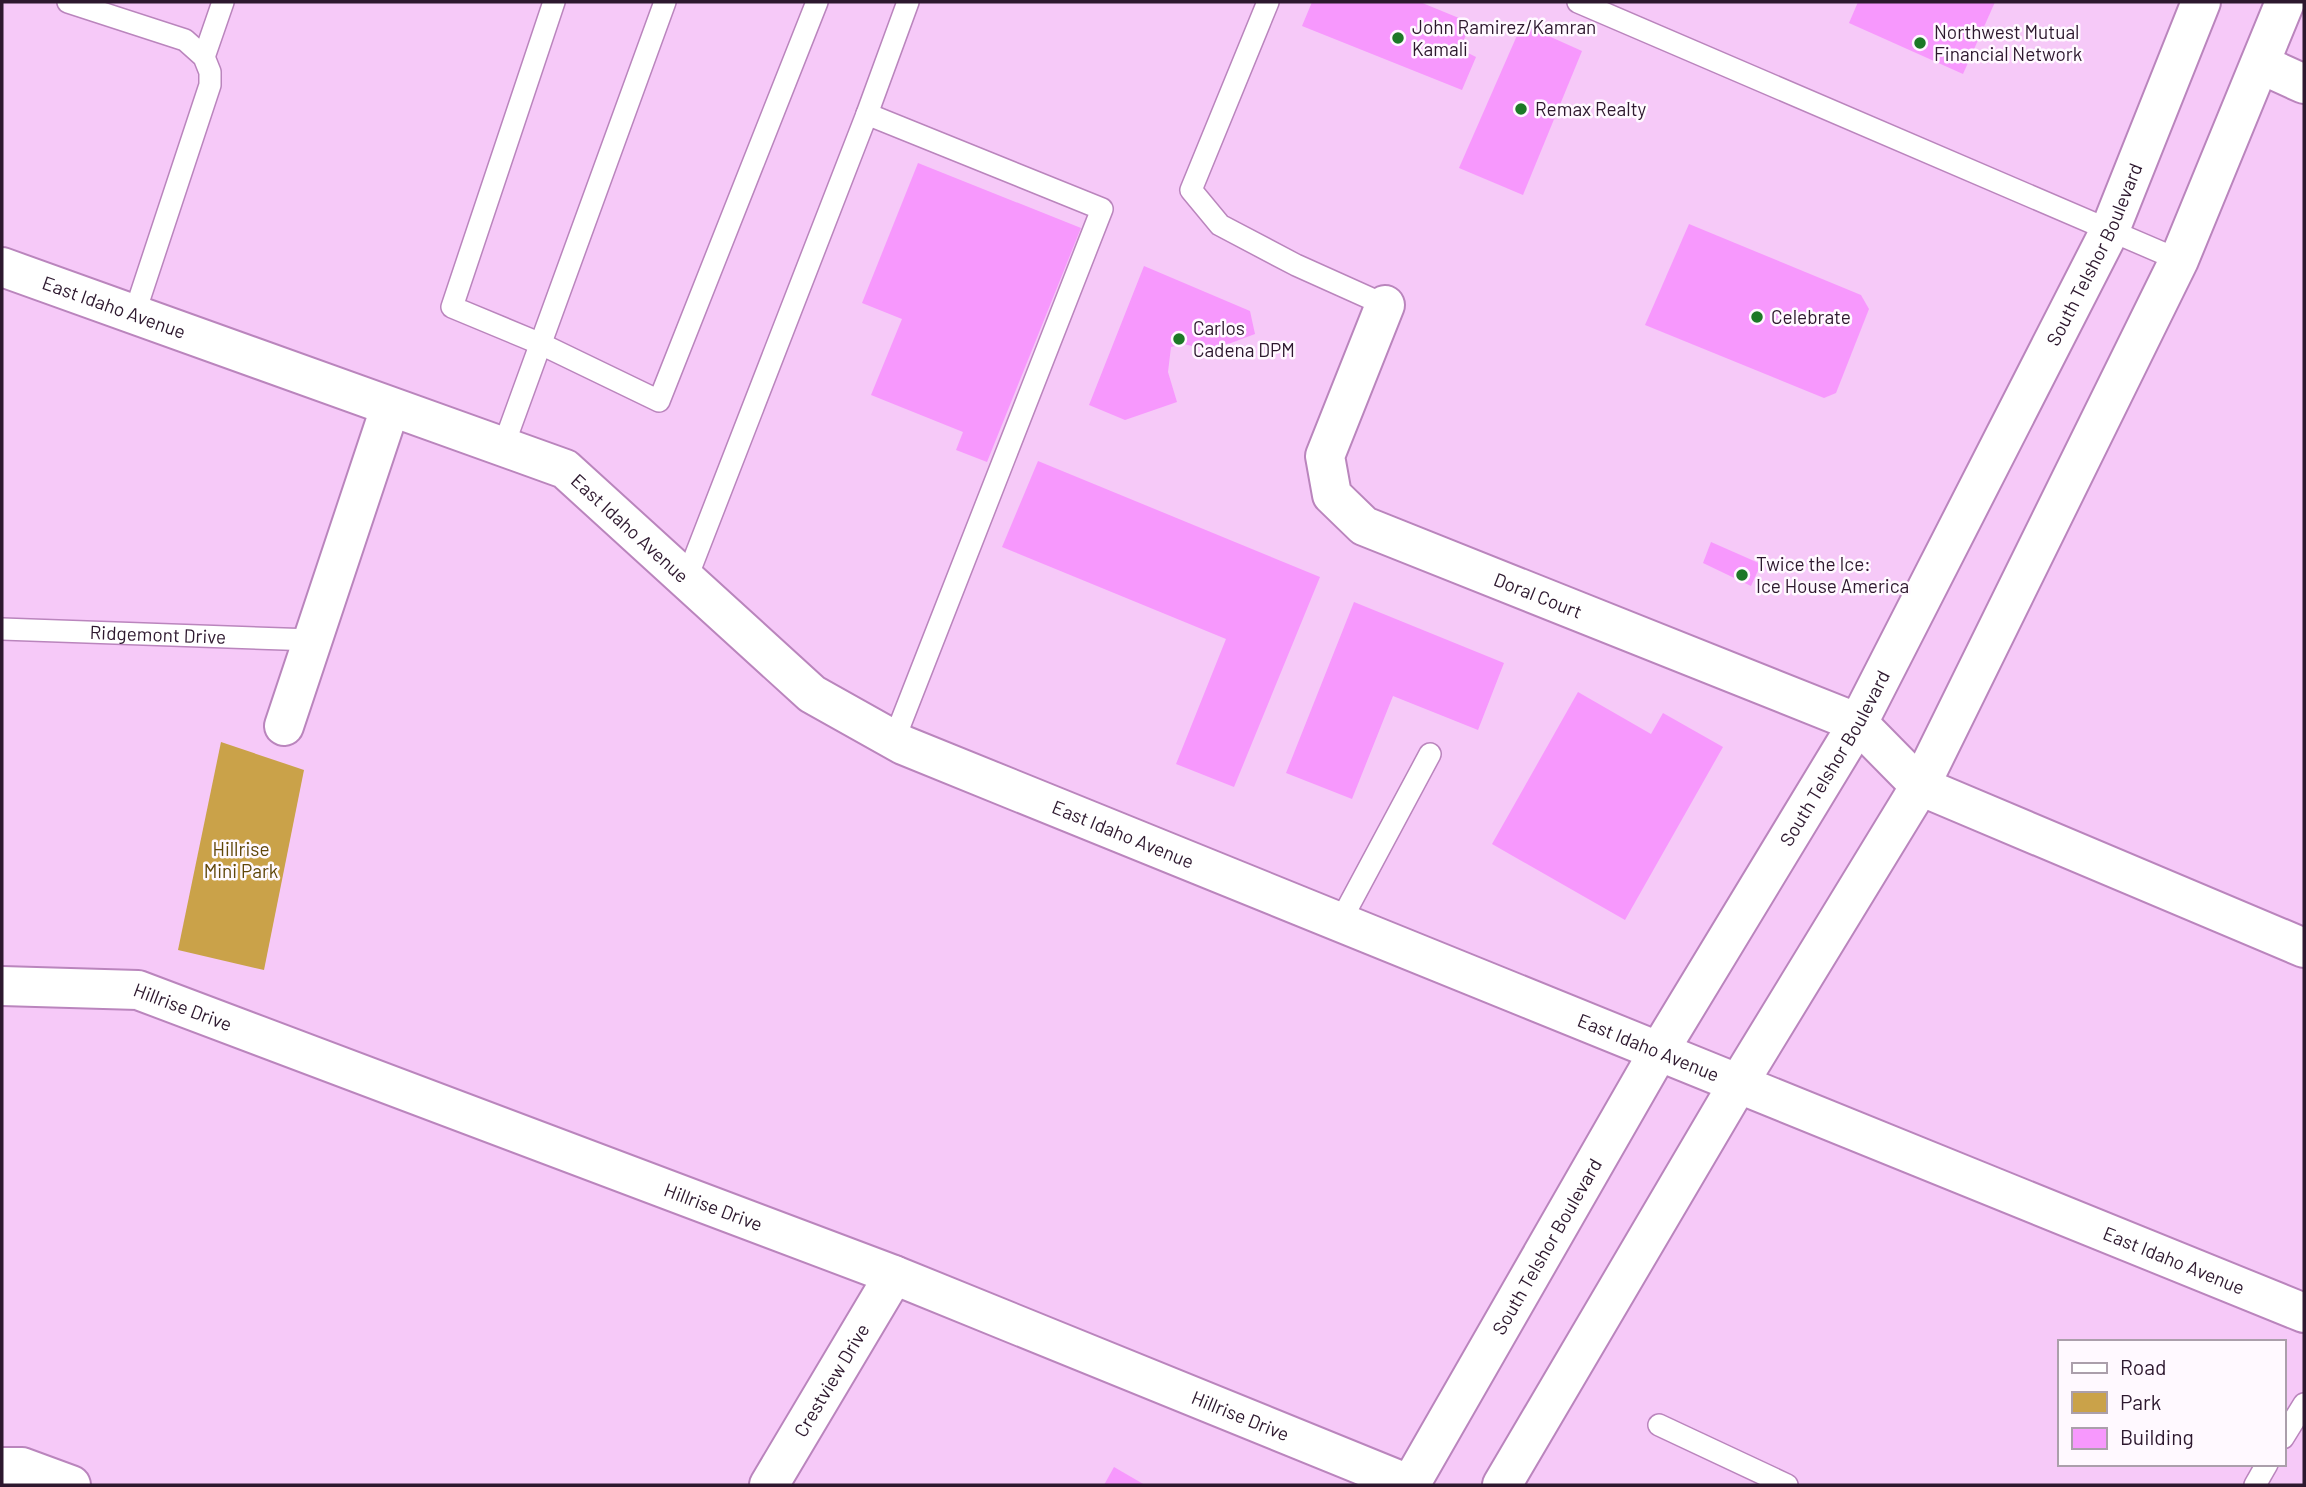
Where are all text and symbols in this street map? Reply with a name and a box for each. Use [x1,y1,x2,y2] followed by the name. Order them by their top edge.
[1412,15,1596,60] place label: John Ramirez/Kamran Kamali
[1934,20,2082,65] place label: Northwest Mutual Financial Network
[1390,30,1406,46] marker: John Ramirez/Kamran Kamali
[1912,35,1928,51] marker: Northwest Mutual Financial Network
[1535,97,1647,120] place label: Remax Realty
[1513,101,1529,117] marker: Remax Realty
[2041,160,2147,349] street label: South Telshor Boulevard
[39,270,189,343] street label: East Idaho Avenue
[1771,305,1851,328] place label: Celebrate
[1749,309,1765,325] marker: Celebrate
[1193,316,1295,361] place label: Carlos Cadena DPM
[1171,331,1187,347] marker: Carlos Cadena DPM
[567,469,694,587] street label: East Idaho Avenue
[1756,552,1909,597] place label: Twice the Ice: Ice House America
[1491,567,1586,623] street label: Doral Court
[1734,567,1750,583] marker: Twice the Ice: Ice House America
[89,620,227,648] street label: Ridgemont Drive
[1774,666,1894,850] street label: South Telshor Boulevard
[1049,795,1197,873] street label: East Idaho Avenue
[204,837,278,882] park label: Hillrise Mini Park
[131,977,235,1035] street label: Hillrise Drive
[1574,1008,1723,1086] street label: East Idaho Avenue
[1487,1154,1606,1338] street label: South Telshor Boulevard
[661,1177,766,1235] street label: Hillrise Drive
[2100,1221,2248,1299] street label: East Idaho Avenue
[788,1319,874,1441] street label: Crestview Drive
[2058,1340,2285,1466] legend
[2120,1354,2166,1379] text: Road
[1189,1385,1293,1445] street label: Hillrise Drive
[2120,1389,2161,1414] text: Park
[2120,1424,2194,1449] text: Building

